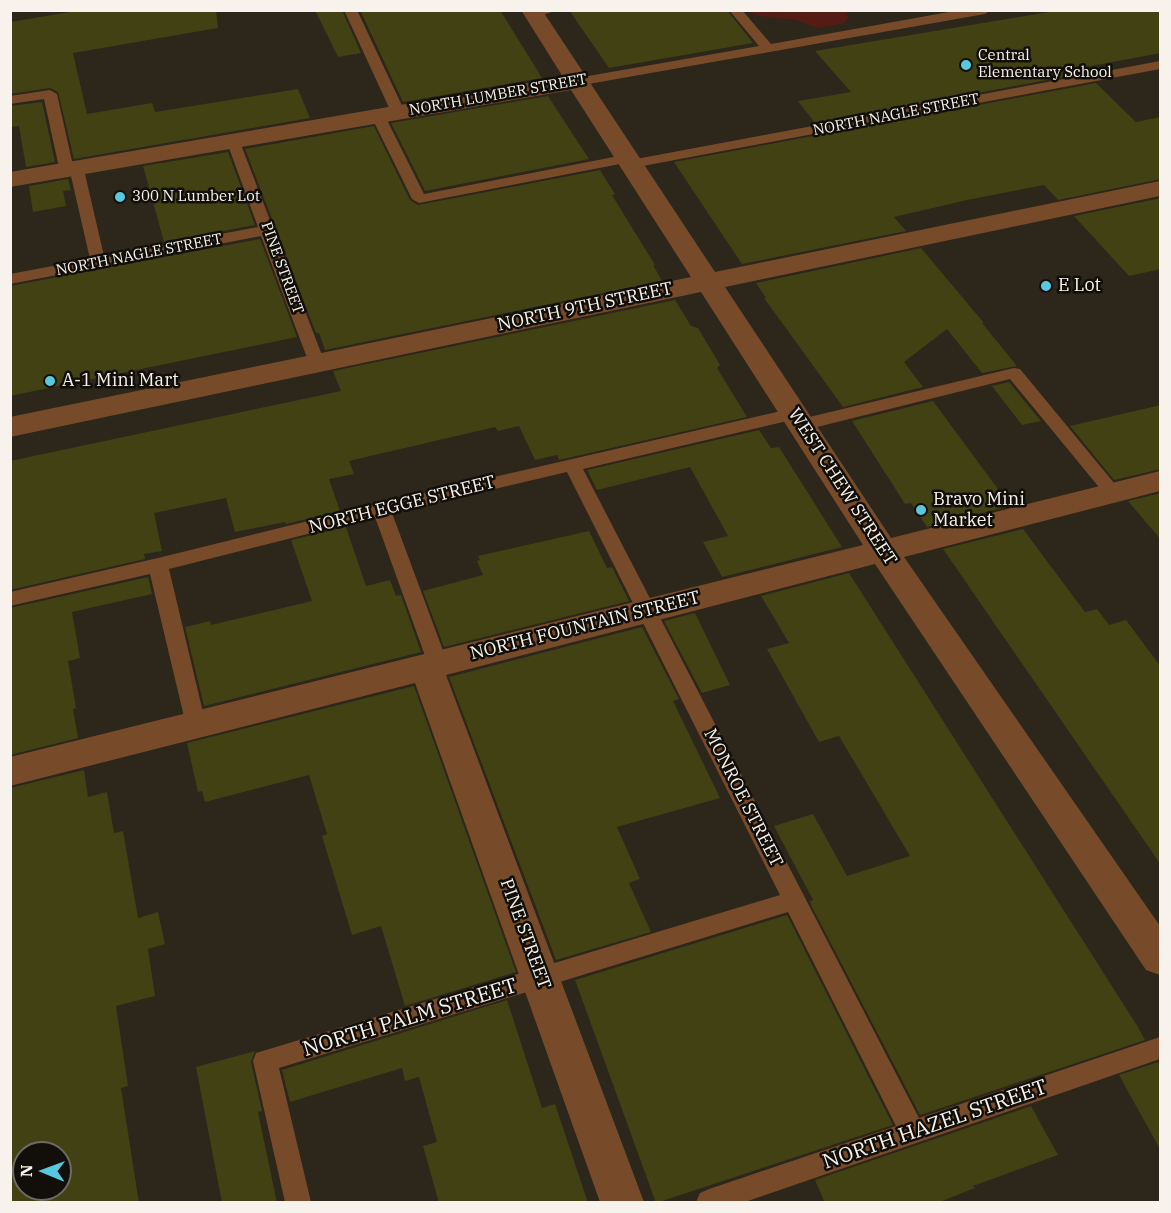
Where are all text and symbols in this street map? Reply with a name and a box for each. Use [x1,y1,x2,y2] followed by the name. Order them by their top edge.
[978,47,1112,82] place label: Central Elementary School
[959,58,973,72] marker: Central Elementary School
[408,70,588,120] street label: NORTH LUMBER STREET
[811,90,981,140] street label: NORTH NAGLE STREET
[132,188,260,206] place label: 300 N Lumber Lot
[113,190,127,204] marker: 300 N Lumber Lot
[257,219,307,317] street label: PINE STREET
[54,230,224,280] street label: NORTH NAGLE STREET
[1058,275,1101,297] place label: E Lot
[495,278,675,336] street label: NORTH 9TH STREET
[1039,279,1053,293] marker: E Lot
[62,370,179,392] place label: A-1 Mini Mart
[43,374,57,388] marker: A-1 Mini Mart
[783,404,901,570] street label: WEST CHEW STREET
[307,471,497,539] street label: NORTH EGGE STREET
[933,489,1025,532] place label: Bravo Mini Market
[914,503,928,517] marker: Bravo Mini Market
[468,587,702,665] street label: NORTH FOUNTAIN STREET
[699,725,787,871] street label: MONROE STREET
[495,876,555,992] street label: PINE STREET
[300,973,520,1063] street label: NORTH PALM STREET
[819,1075,1051,1175] street label: NORTH HAZEL STREET
[12,1141,72,1201] north arrow
[16,1164,36,1177] text: N

